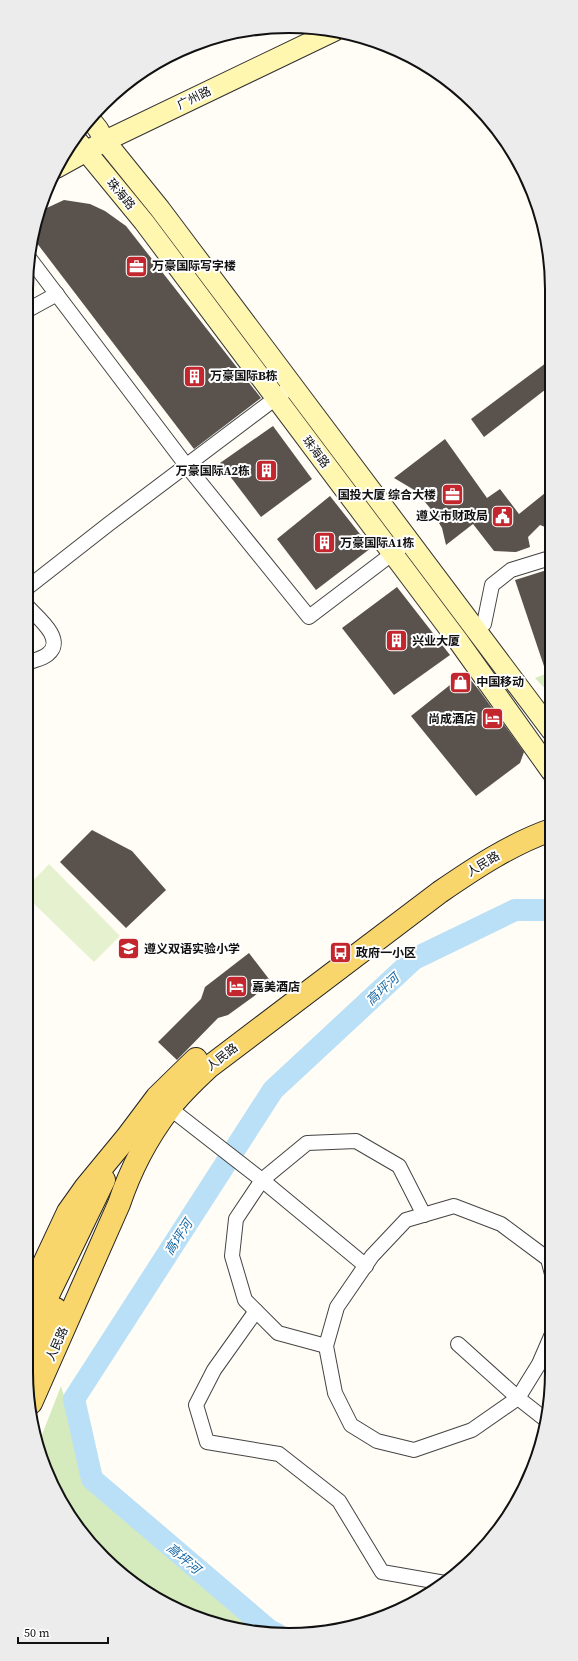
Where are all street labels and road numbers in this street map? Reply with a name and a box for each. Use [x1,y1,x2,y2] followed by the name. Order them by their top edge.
[174,83,214,113] street label: 广州路
[103,175,139,213] street label: 珠海路
[299,433,333,471] street label: 珠海路
[463,848,503,880] street label: 人民路
[203,1040,241,1074] street label: 人民路
[42,1324,72,1364] street label: 人民路

